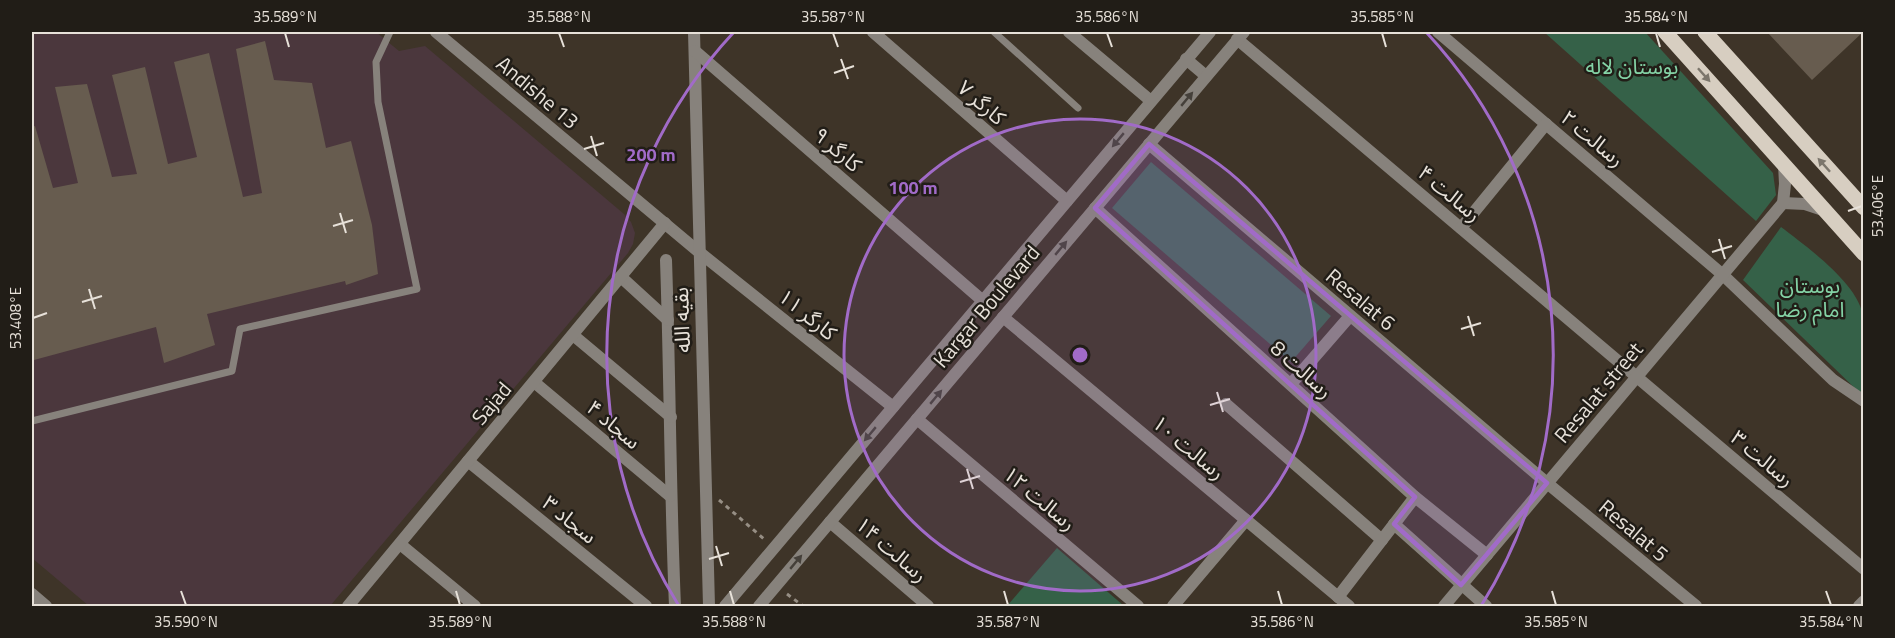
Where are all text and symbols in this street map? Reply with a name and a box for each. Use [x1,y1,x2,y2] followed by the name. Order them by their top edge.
[253,5,317,28] text: 35.589°N
[527,5,591,28] text: 35.588°N
[801,5,865,28] text: 35.587°N
[1075,5,1139,28] text: 35.586°N
[1350,5,1414,28] text: 35.585°N
[1624,5,1688,28] text: 35.584°N
[490,48,586,136] street label: Andishe 13
[1586,50,1678,82] park label: بوستان لاله
[1697,67,1710,82] one-way arrow
[951,72,1014,132] street label: کارگر ۷
[1180,91,1193,106] one-way arrow
[1554,102,1632,174] street label: رسالت ۲
[807,119,870,179] street label: کارگر ۹
[1112,132,1125,147] one-way arrow
[626,141,676,168] text: 200 m
[1411,157,1489,229] street label: رسالت ۴
[1818,158,1831,173] one-way arrow
[888,174,938,201] text: 100 m
[1866,175,1889,237] text: 53.406°E
[925,238,1047,374] street label: Kargar Boulevard
[1055,240,1068,256] one-way arrow
[1319,260,1403,338] street label: Resalat 6
[1775,269,1845,326] park label: بوستان امام رضا
[772,280,844,348] street label: کارگر ۱۱
[4,287,27,349] text: 53.408°E
[664,287,698,353] street label: بقیه الله
[1264,332,1340,406] street label: رسالت 8
[1546,334,1650,450] street label: Resalat street
[1070,345,1090,365] centre of rings
[463,374,519,432] street label: Sajad
[929,389,942,405] one-way arrow
[580,392,648,456] street label: سجاد ۴
[1146,407,1232,487] street label: رسالت ۱۰
[1724,422,1802,494] street label: رسالت ۳
[864,426,877,442] one-way arrow
[997,458,1083,538] street label: رسالت ۱۲
[536,487,604,551] street label: سجاد ۳
[1592,491,1676,569] street label: Resalat 5
[849,508,935,590] street label: رسالت ۱۴
[790,554,803,570] one-way arrow
[154,610,218,633] text: 35.590°N
[428,610,492,633] text: 35.589°N
[702,610,766,633] text: 35.588°N
[976,610,1040,633] text: 35.587°N
[1250,610,1314,633] text: 35.586°N
[1524,610,1588,633] text: 35.585°N
[1799,610,1863,633] text: 35.584°N

